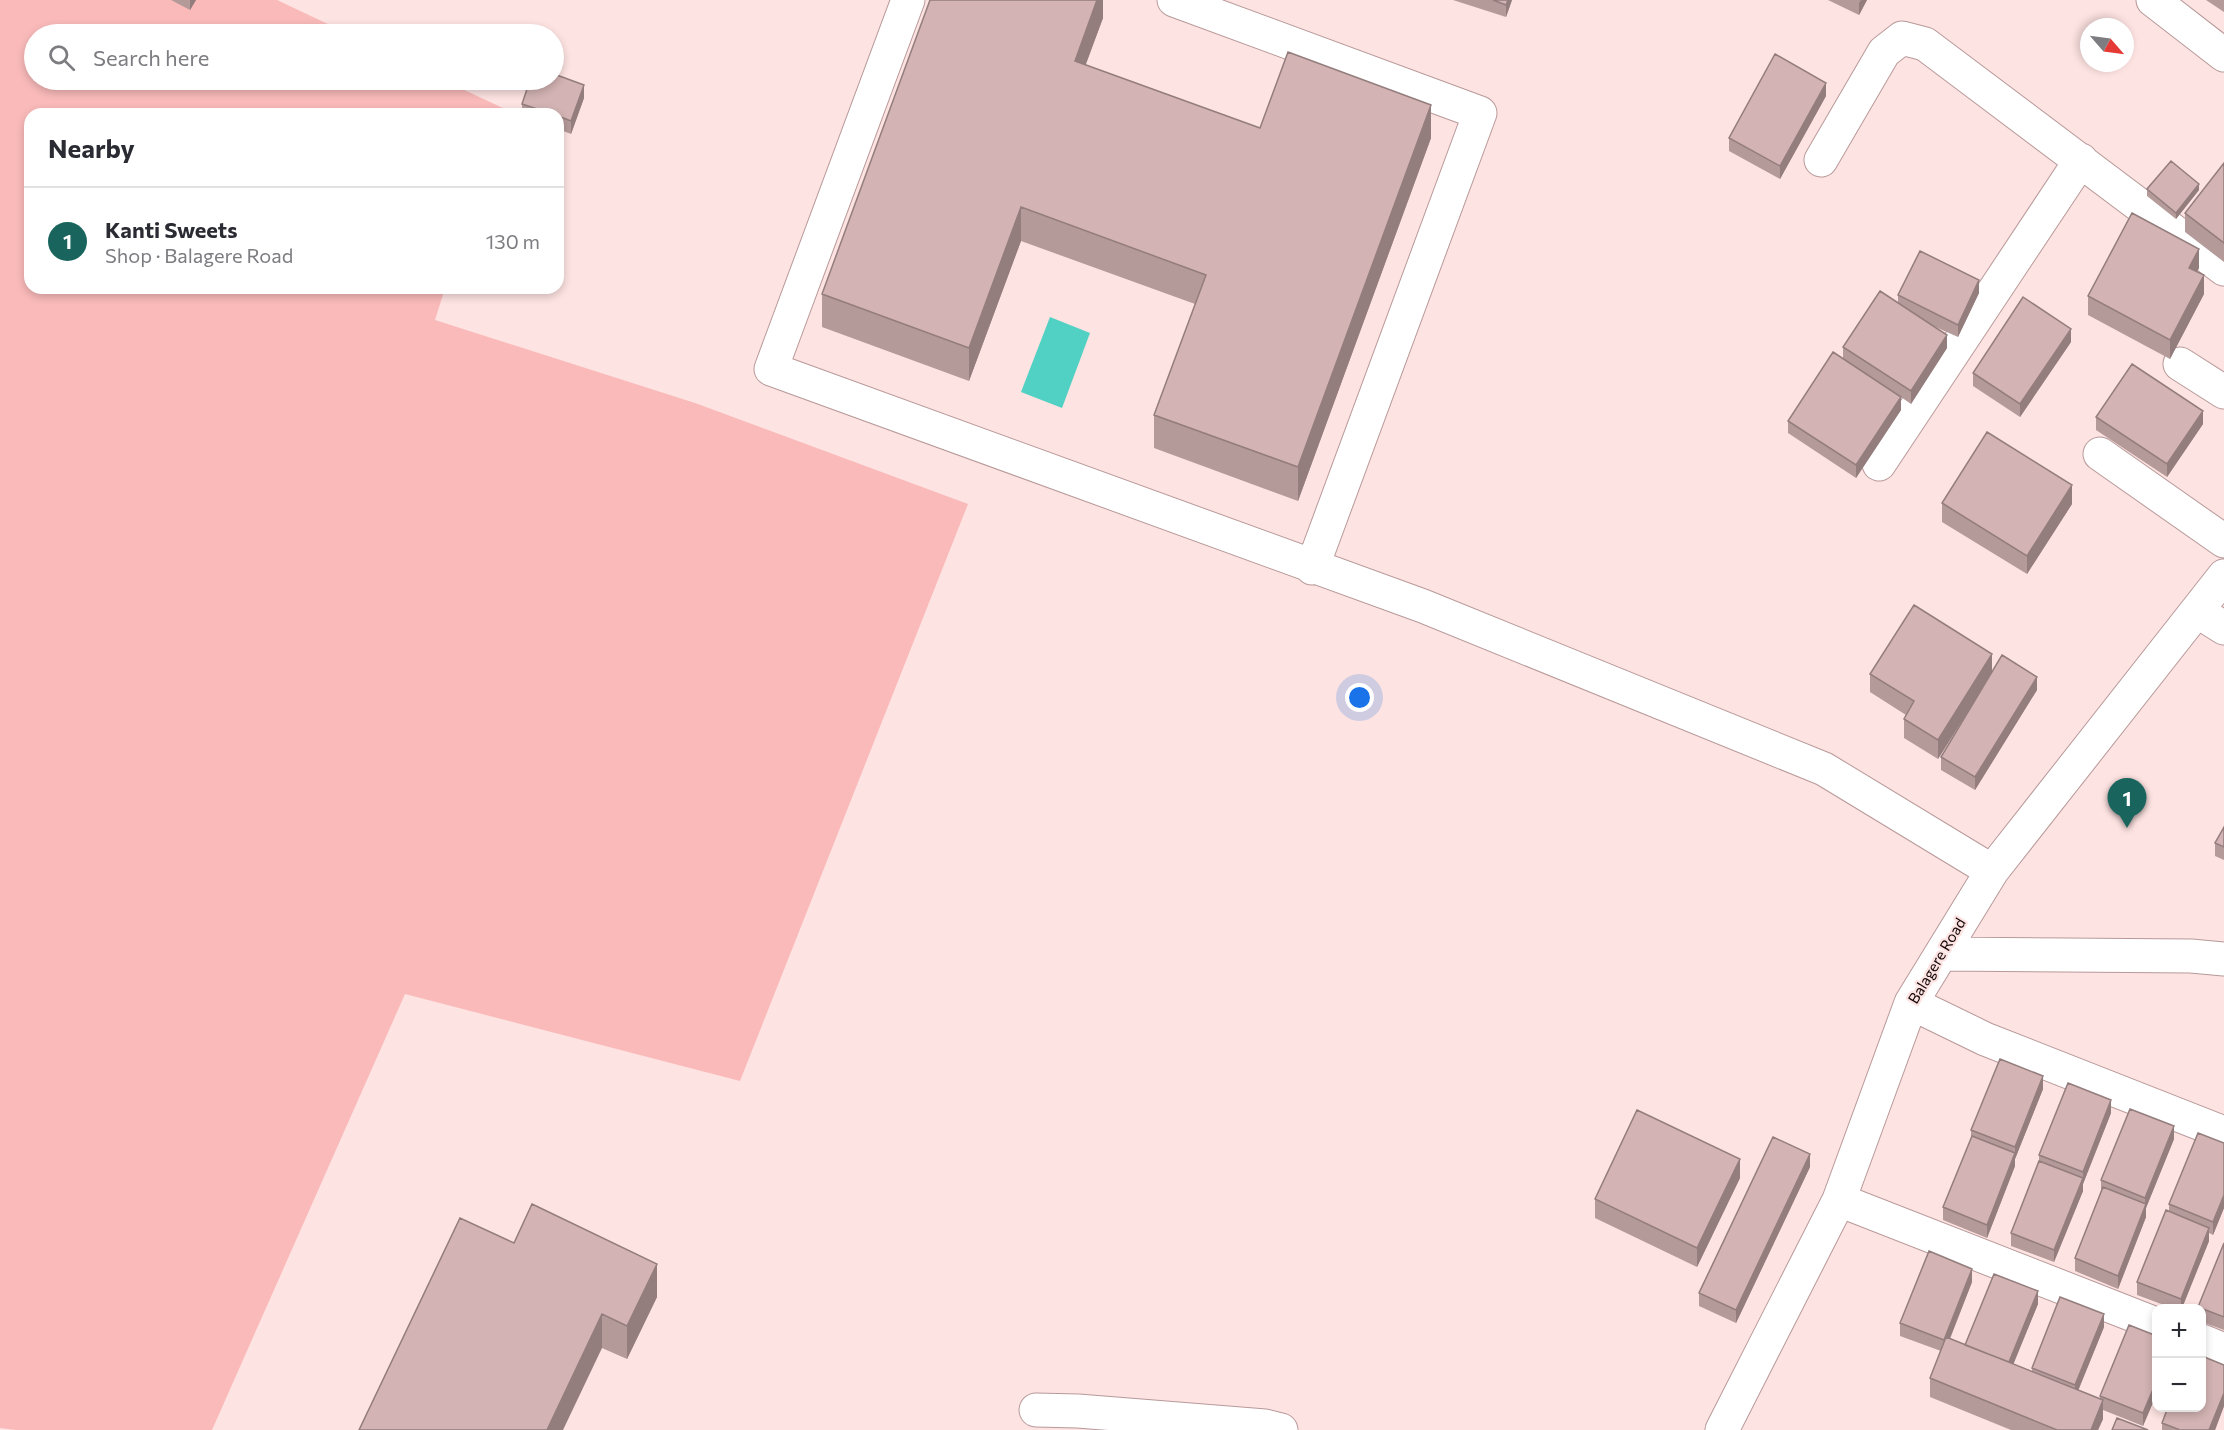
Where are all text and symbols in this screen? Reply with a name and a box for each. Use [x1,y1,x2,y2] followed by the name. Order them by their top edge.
[2080,18,2134,72] north arrow
[24,24,564,90] search box
[45,41,78,74] icon: search
[93,44,209,71] text: Search here
[48,132,135,163] text: Nearby
[105,216,237,243] text: Kanti Sweets
[63,229,72,253] text: 1
[486,229,540,253] text: 130 m
[105,243,293,267] text: Shop · Balagere Road
[1345,683,1374,712] your location
[2108,778,2146,828] pin: 1
[1904,914,1969,1007] street label: Balagere Road
[2152,1304,2206,1412] map controls
[2152,1304,2206,1358] button: +
[2152,1358,2206,1412] button: −

